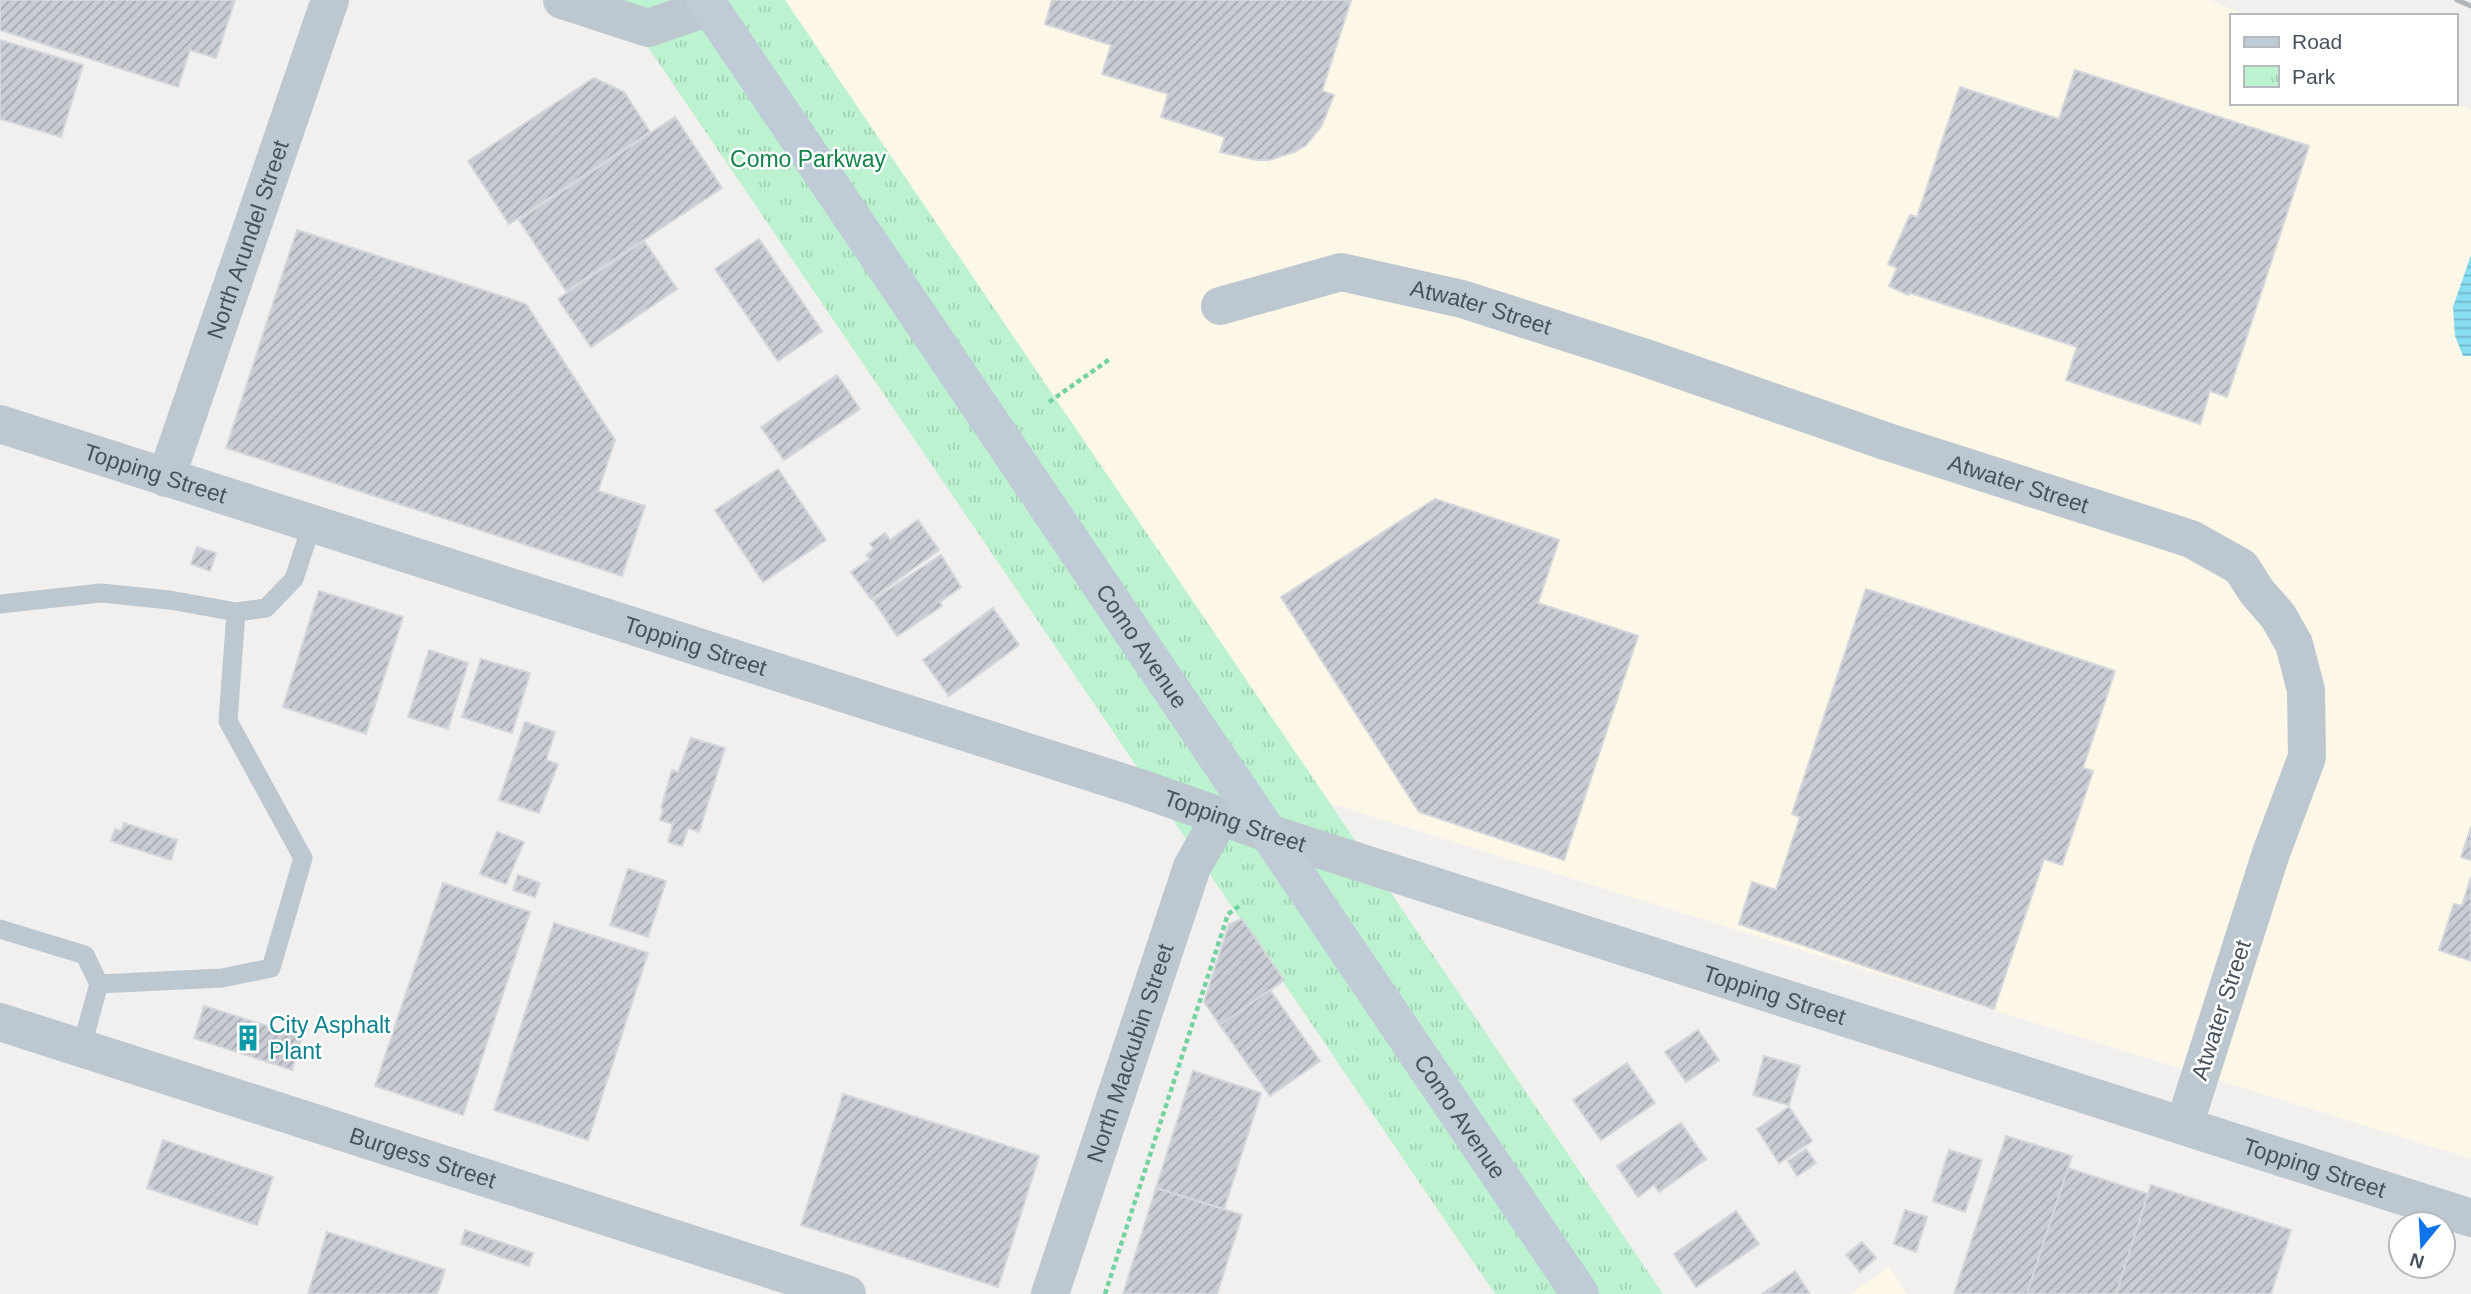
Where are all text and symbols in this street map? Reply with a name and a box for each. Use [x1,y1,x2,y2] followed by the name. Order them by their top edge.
[2230,14,2457,105] legend
[2292,30,2342,53] text: Road
[2292,65,2336,88] text: Park
[202,136,294,342] street label: North Arundel Street
[730,146,886,172] park label: Como Parkway
[1408,275,1555,340] street label: Atwater Street
[81,439,230,509] street label: Topping Street
[1945,449,2092,519] street label: Atwater Street
[1091,579,1193,713] street label: Como Avenue
[621,611,771,681] street label: Topping Street
[1160,784,1310,857] street label: Topping Street
[2186,936,2256,1083] street label: Atwater Street
[1082,940,1179,1166] street label: North Mackubin Street
[1700,960,1850,1030] street label: Topping Street
[269,1012,391,1064] place label: City Asphalt Plant
[233,1023,263,1053] building icon: City Asphalt Plant
[1409,1050,1511,1184] street label: Como Avenue
[346,1122,500,1194] street label: Burgess Street
[2240,1133,2390,1203] street label: Topping Street
[2387,1210,2457,1280] north arrow
[2407,1249,2427,1273] text: N

